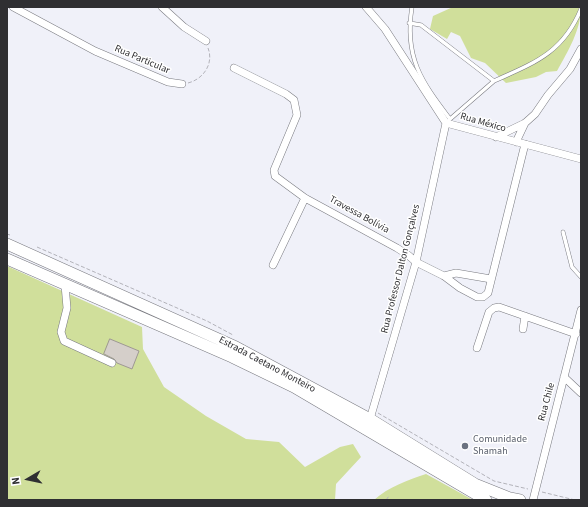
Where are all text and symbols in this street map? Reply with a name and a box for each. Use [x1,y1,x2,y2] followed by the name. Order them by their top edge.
[113,43,171,77] street label: Rua Particular
[459,111,507,135] street label: Rua México
[327,194,391,236] street label: Travessa Bolívia
[379,203,423,335] street label: Rua Professor Dalton Gonçalves
[217,334,317,396] street label: Estrada Caetano Monteiro
[536,381,558,423] street label: Rua Chile
[473,434,527,458] place label: Comunidade Shamah
[460,441,470,451] marker: Comunidade Shamah
[8,459,48,499] north arrow
[8,476,24,486] text: N

